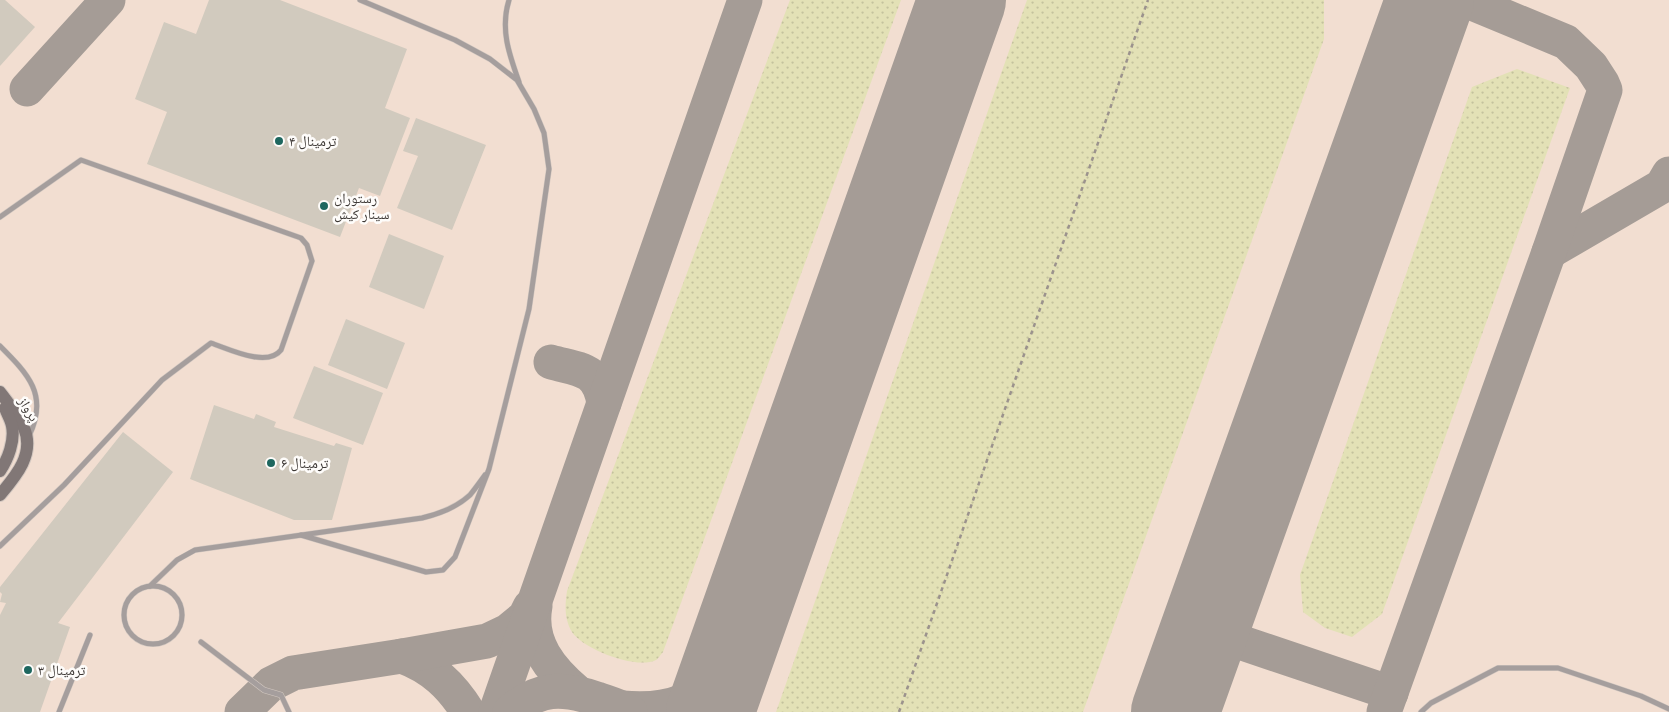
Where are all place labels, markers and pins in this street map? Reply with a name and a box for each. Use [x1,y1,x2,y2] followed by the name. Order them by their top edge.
[289,133,337,150] place label: ترمینال ۴
[273,135,285,147] marker: ترمینال ۴
[334,190,390,223] place label: رستوران سینار کیش
[318,200,330,212] marker: رستوران سینار کیش
[281,455,329,472] place label: ترمینال ۶
[265,457,277,469] marker: ترمینال ۶
[38,662,86,679] place label: ترمینال ۳
[22,664,34,676] marker: ترمینال ۳

